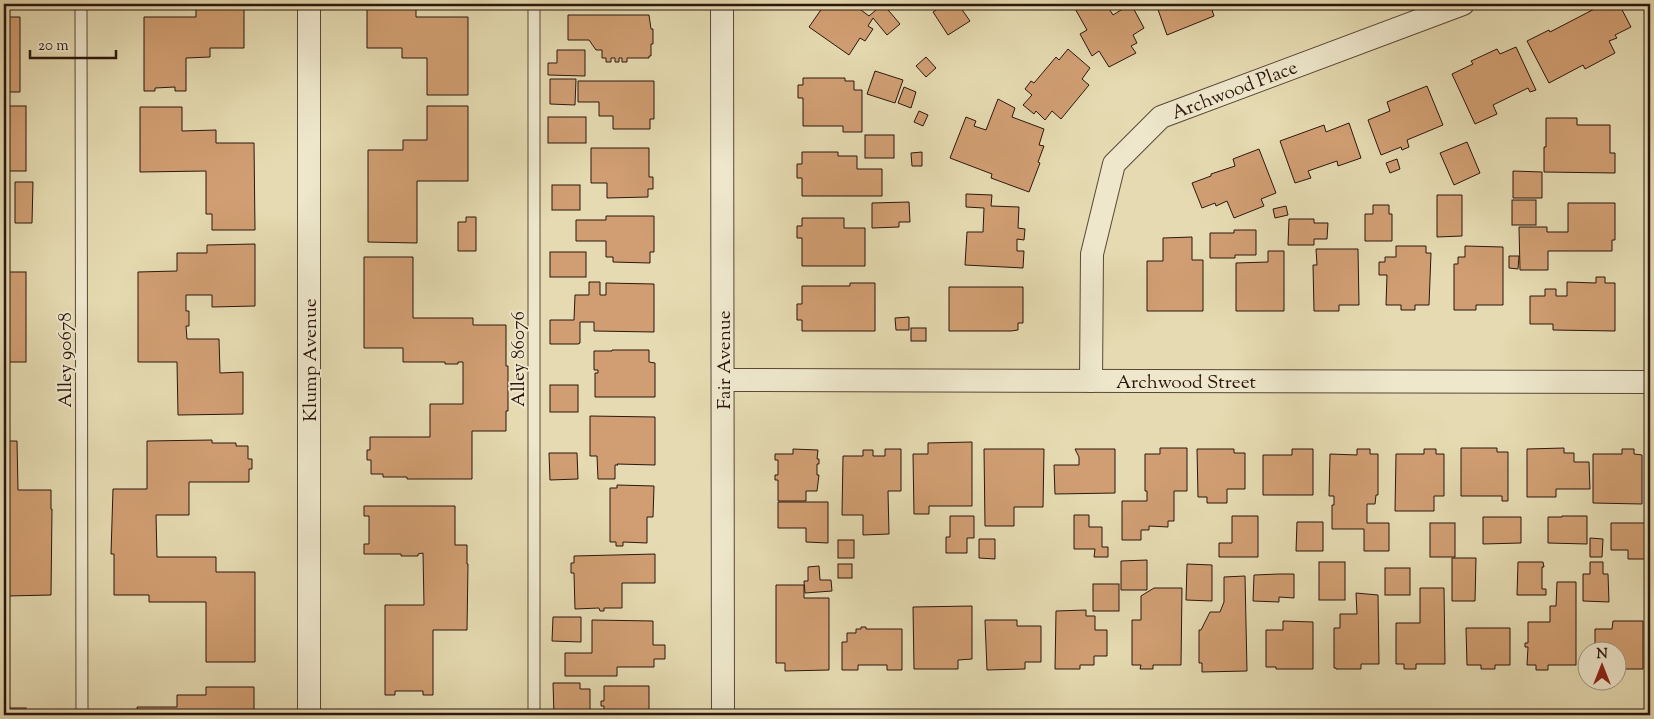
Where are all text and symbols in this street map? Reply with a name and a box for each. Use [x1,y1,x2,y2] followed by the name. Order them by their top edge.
[30,28,116,60] scale bar
[38,36,69,57] text: 20 m
[1168,55,1302,128] street label: Archwood Place
[298,298,325,422] street label: Klump Avenue
[712,310,739,409] street label: Fair Avenue
[506,311,533,407] street label: Alley 86076
[53,312,80,408] street label: Alley 90678
[1116,370,1256,397] street label: Archwood Street
[1576,642,1626,692] north arrow
[1596,645,1608,665] text: N

